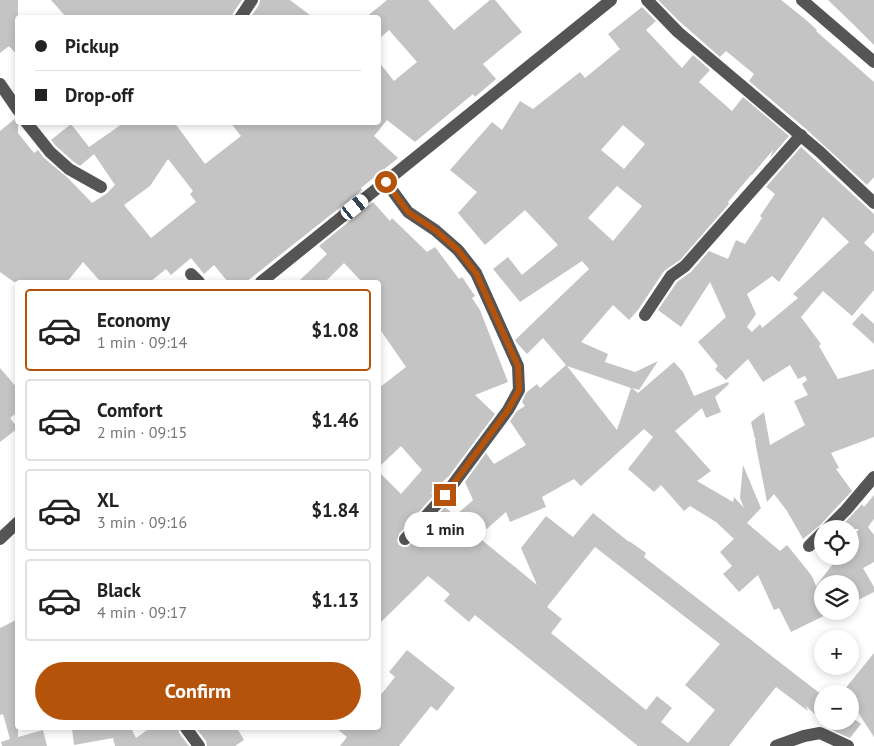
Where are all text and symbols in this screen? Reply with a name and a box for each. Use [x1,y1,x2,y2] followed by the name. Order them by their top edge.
[65,34,119,58] text: Pickup
[65,83,133,107] text: Drop-off
[375,171,397,193] route start
[338,192,371,222] car
[37,308,82,353] icon: car
[97,308,170,332] text: Economy
[311,318,359,342] text: $1.08
[97,332,187,352] text: 1 min · 09:14
[37,398,82,443] icon: car
[97,398,163,422] text: Comfort
[311,408,359,432] text: $1.46
[97,422,187,442] text: 2 min · 09:15
[434,484,456,506] route end
[37,488,82,533] icon: car
[97,488,119,512] text: XL
[311,498,359,522] text: $1.84
[97,512,187,532] text: 3 min · 09:16
[404,512,486,548] callout: 1 min
[425,519,465,539] text: 1 min
[814,520,859,730] map controls
[814,520,859,565] button: locate
[814,575,859,620] button: layers
[37,578,82,623] icon: car
[97,578,141,602] text: Black
[311,588,359,612] text: $1.13
[97,602,187,622] text: 4 min · 09:17
[814,630,859,675] button: +
[35,662,361,720] button: Confirm
[814,685,859,730] button: −

